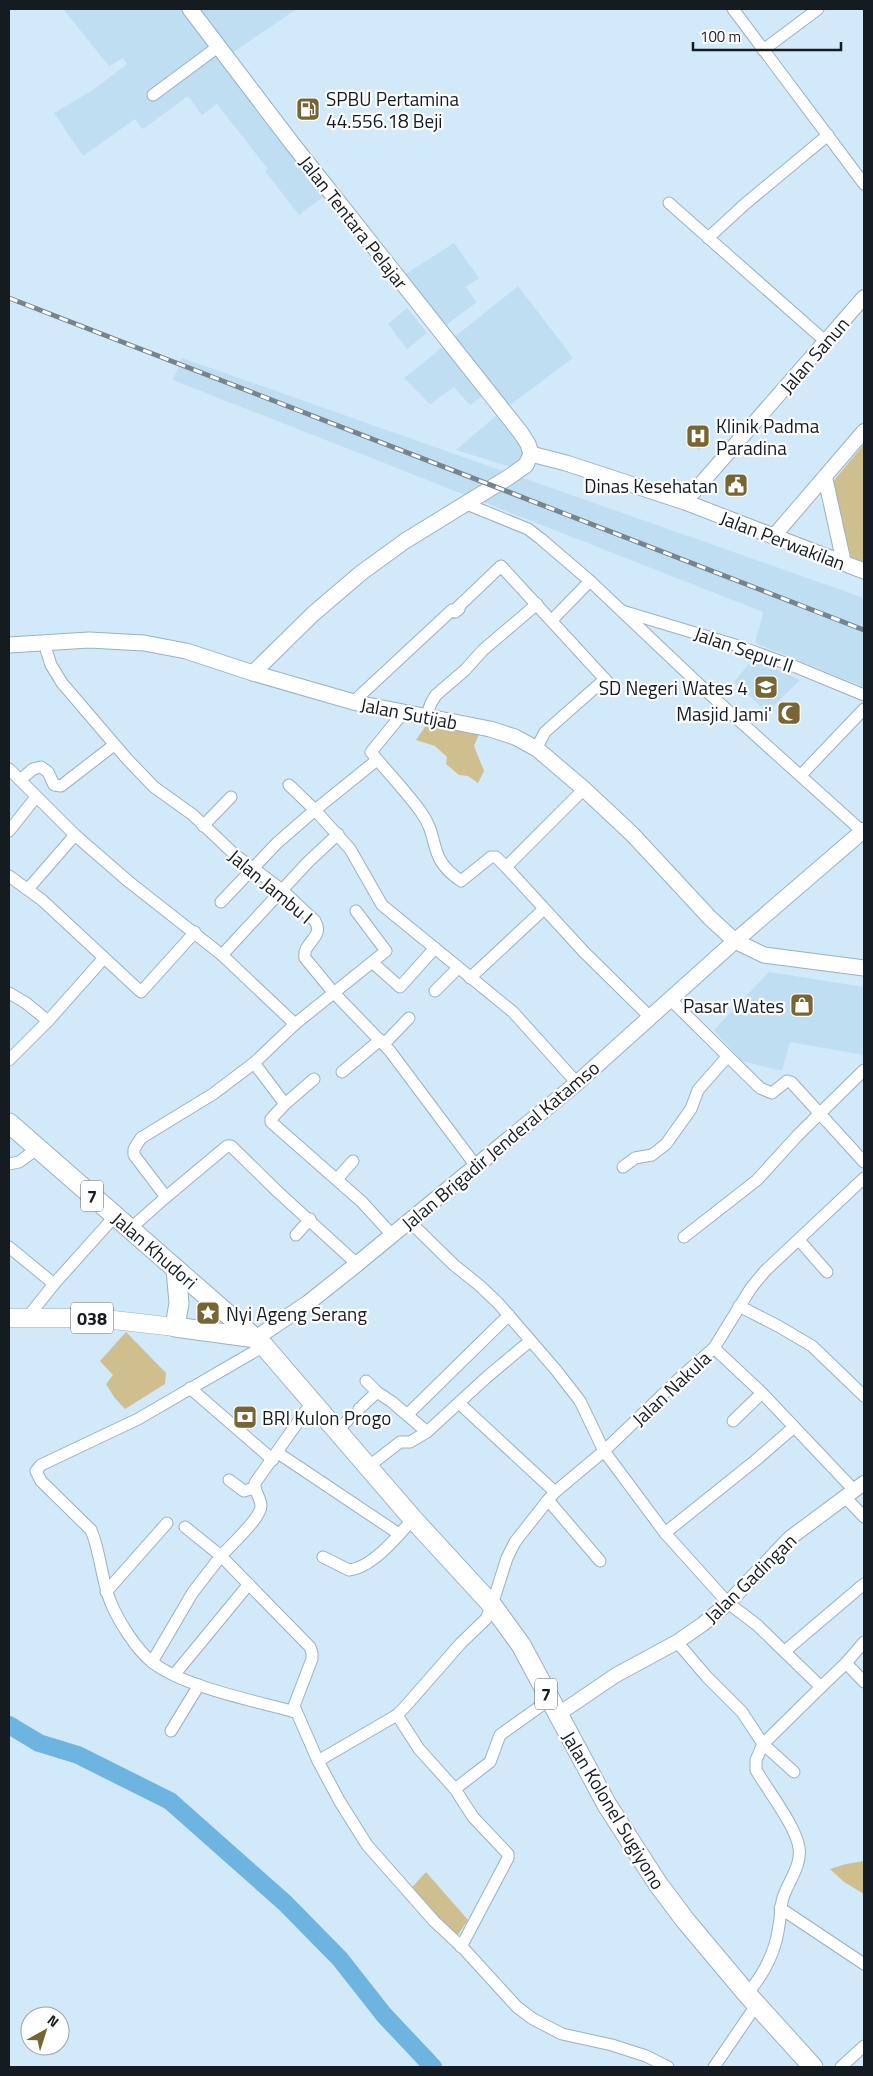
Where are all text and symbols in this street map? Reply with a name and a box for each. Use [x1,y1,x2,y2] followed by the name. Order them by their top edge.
[693,20,840,52] scale bar
[700,25,741,48] text: 100 m
[326,84,459,135] place label: SPBU Pertamina 44.556.18 Beji
[295,96,321,122] fuel station icon: SPBU Pertamina 44.556.18 Beji
[292,149,416,295] street label: Jalan Tentara Pelajar
[772,310,856,400] street label: Jalan Sanun
[716,411,820,462] place label: Klinik Padma Paradina
[685,423,711,449] hospital icon: Klinik Padma Paradina
[584,471,718,500] place label: Dinas Kesehatan
[723,472,749,498] public building icon: Dinas Kesehatan
[716,503,850,577] street label: Jalan Perwakilan
[690,618,798,680] street label: Jalan Sepur II
[599,673,748,702] place label: SD Negeri Wates 4
[753,674,779,700] school or university icon: SD Negeri Wates 4
[358,689,460,737] street label: Jalan Sutijab
[676,699,772,728] place label: Masjid Jami'
[776,700,802,726] mosque icon: Masjid Jami'
[222,842,320,930] street label: Jalan Jambu I
[683,991,784,1020] place label: Pasar Wates
[789,992,815,1018] shop icon: Pasar Wates
[395,1053,605,1237] street label: Jalan Brigadir Jenderal Katamso
[81,1180,103,1212] road number: 7
[106,1205,204,1295] street label: Jalan Khudori
[226,1299,367,1328] place label: Nyi Ageng Serang
[195,1300,221,1326] place icon: Nyi Ageng Serang
[71,1302,113,1334] road number: 038
[625,1343,717,1432] street label: Jalan Nakula
[262,1403,391,1432] place label: BRI Kulon Progo
[232,1404,258,1430] bank icon: BRI Kulon Progo
[697,1526,803,1630] street label: Jalan Gadingan
[535,1678,557,1710] road number: 7
[555,1725,673,1895] street label: Jalan Kolonel Sugiyono
[20,2006,70,2056] north arrow
[43,2009,64,2032] text: N

